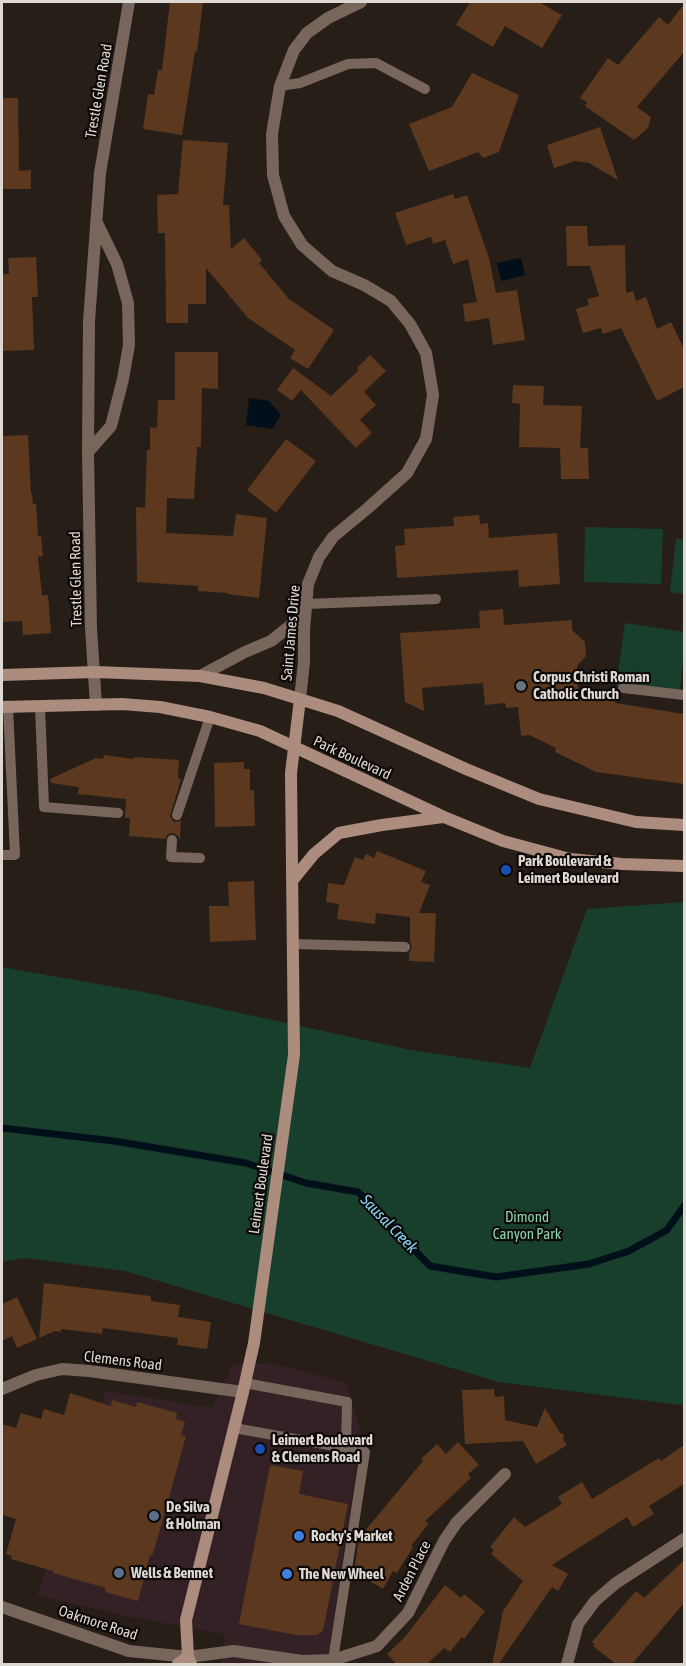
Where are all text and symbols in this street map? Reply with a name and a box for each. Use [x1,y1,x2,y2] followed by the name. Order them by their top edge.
[82,42,116,140] street label: Trestle Glen Road
[66,531,86,627] street label: Trestle Glen Road
[278,584,304,682] street label: Saint James Drive
[533,668,650,703] place label: Corpus Christi Roman Catholic Church
[514,679,528,693] marker: Corpus Christi Roman Catholic Church
[310,732,394,784] street label: Park Boulevard
[518,852,619,887] place label: Park Boulevard & Leimert Boulevard
[499,863,513,877] marker: Park Boulevard & Leimert Boulevard
[245,1133,277,1235] street label: Leimert Boulevard
[356,1191,422,1257] water label: Sausal Creek
[493,1208,561,1243] park label: Dimond Canyon Park
[83,1347,163,1375] street label: Clemens Road
[272,1431,373,1466] place label: Leimert Boulevard & Clemens Road
[253,1442,267,1456] marker: Leimert Boulevard & Clemens Road
[166,1498,221,1533] place label: De Silva & Holman
[147,1509,161,1523] marker: De Silva & Holman
[311,1527,393,1545] place label: Rocky's Market
[292,1529,306,1543] marker: Rocky's Market
[389,1538,435,1604] street label: Arden Place
[131,1564,213,1582] place label: Wells & Bennet
[299,1565,384,1583] place label: The New Wheel
[112,1566,126,1580] marker: Wells & Bennet
[280,1567,294,1581] marker: The New Wheel
[56,1602,140,1644] street label: Oakmore Road

